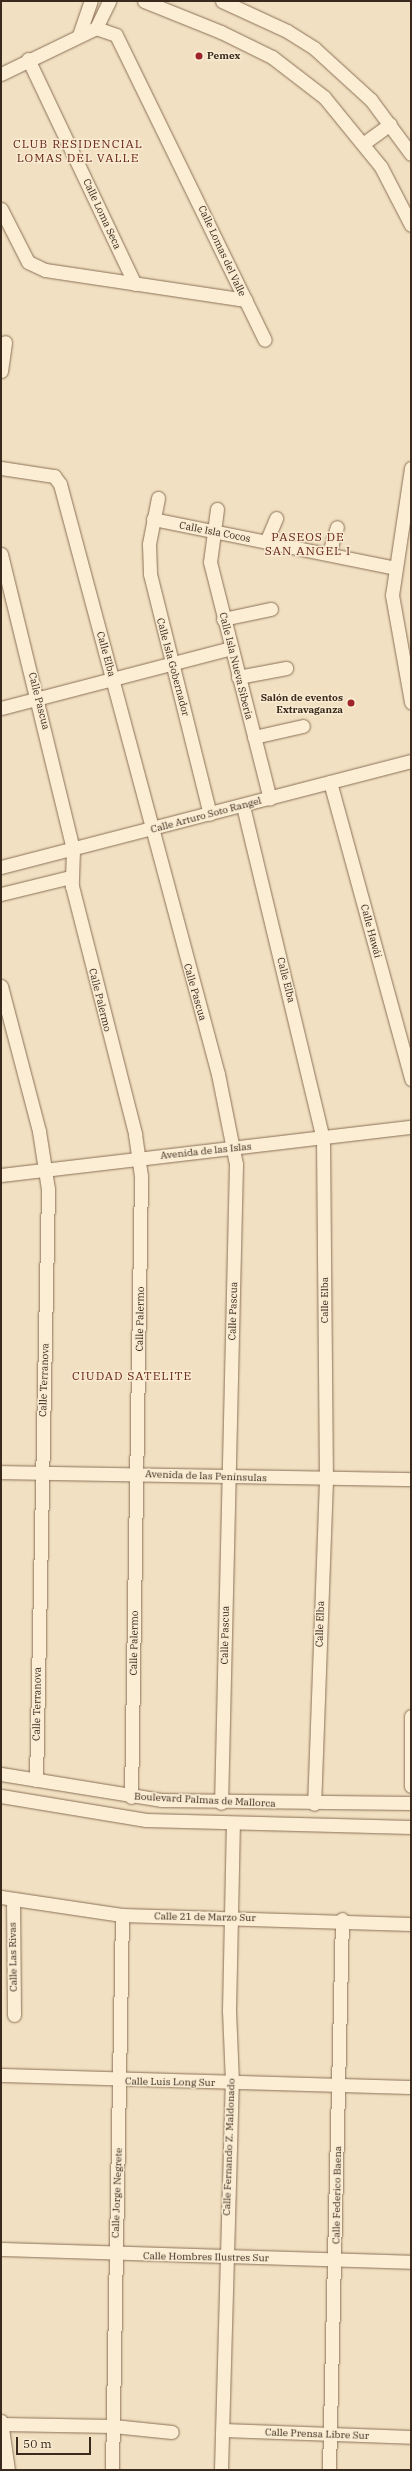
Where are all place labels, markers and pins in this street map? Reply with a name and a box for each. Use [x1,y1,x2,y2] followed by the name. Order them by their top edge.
[207,50,240,62] place label: Pemex
[194,51,204,61] marker: Pemex
[261,691,343,714] place label: Salón de eventos Extravaganza
[346,698,356,708] marker: Salón de eventos Extravaganza

